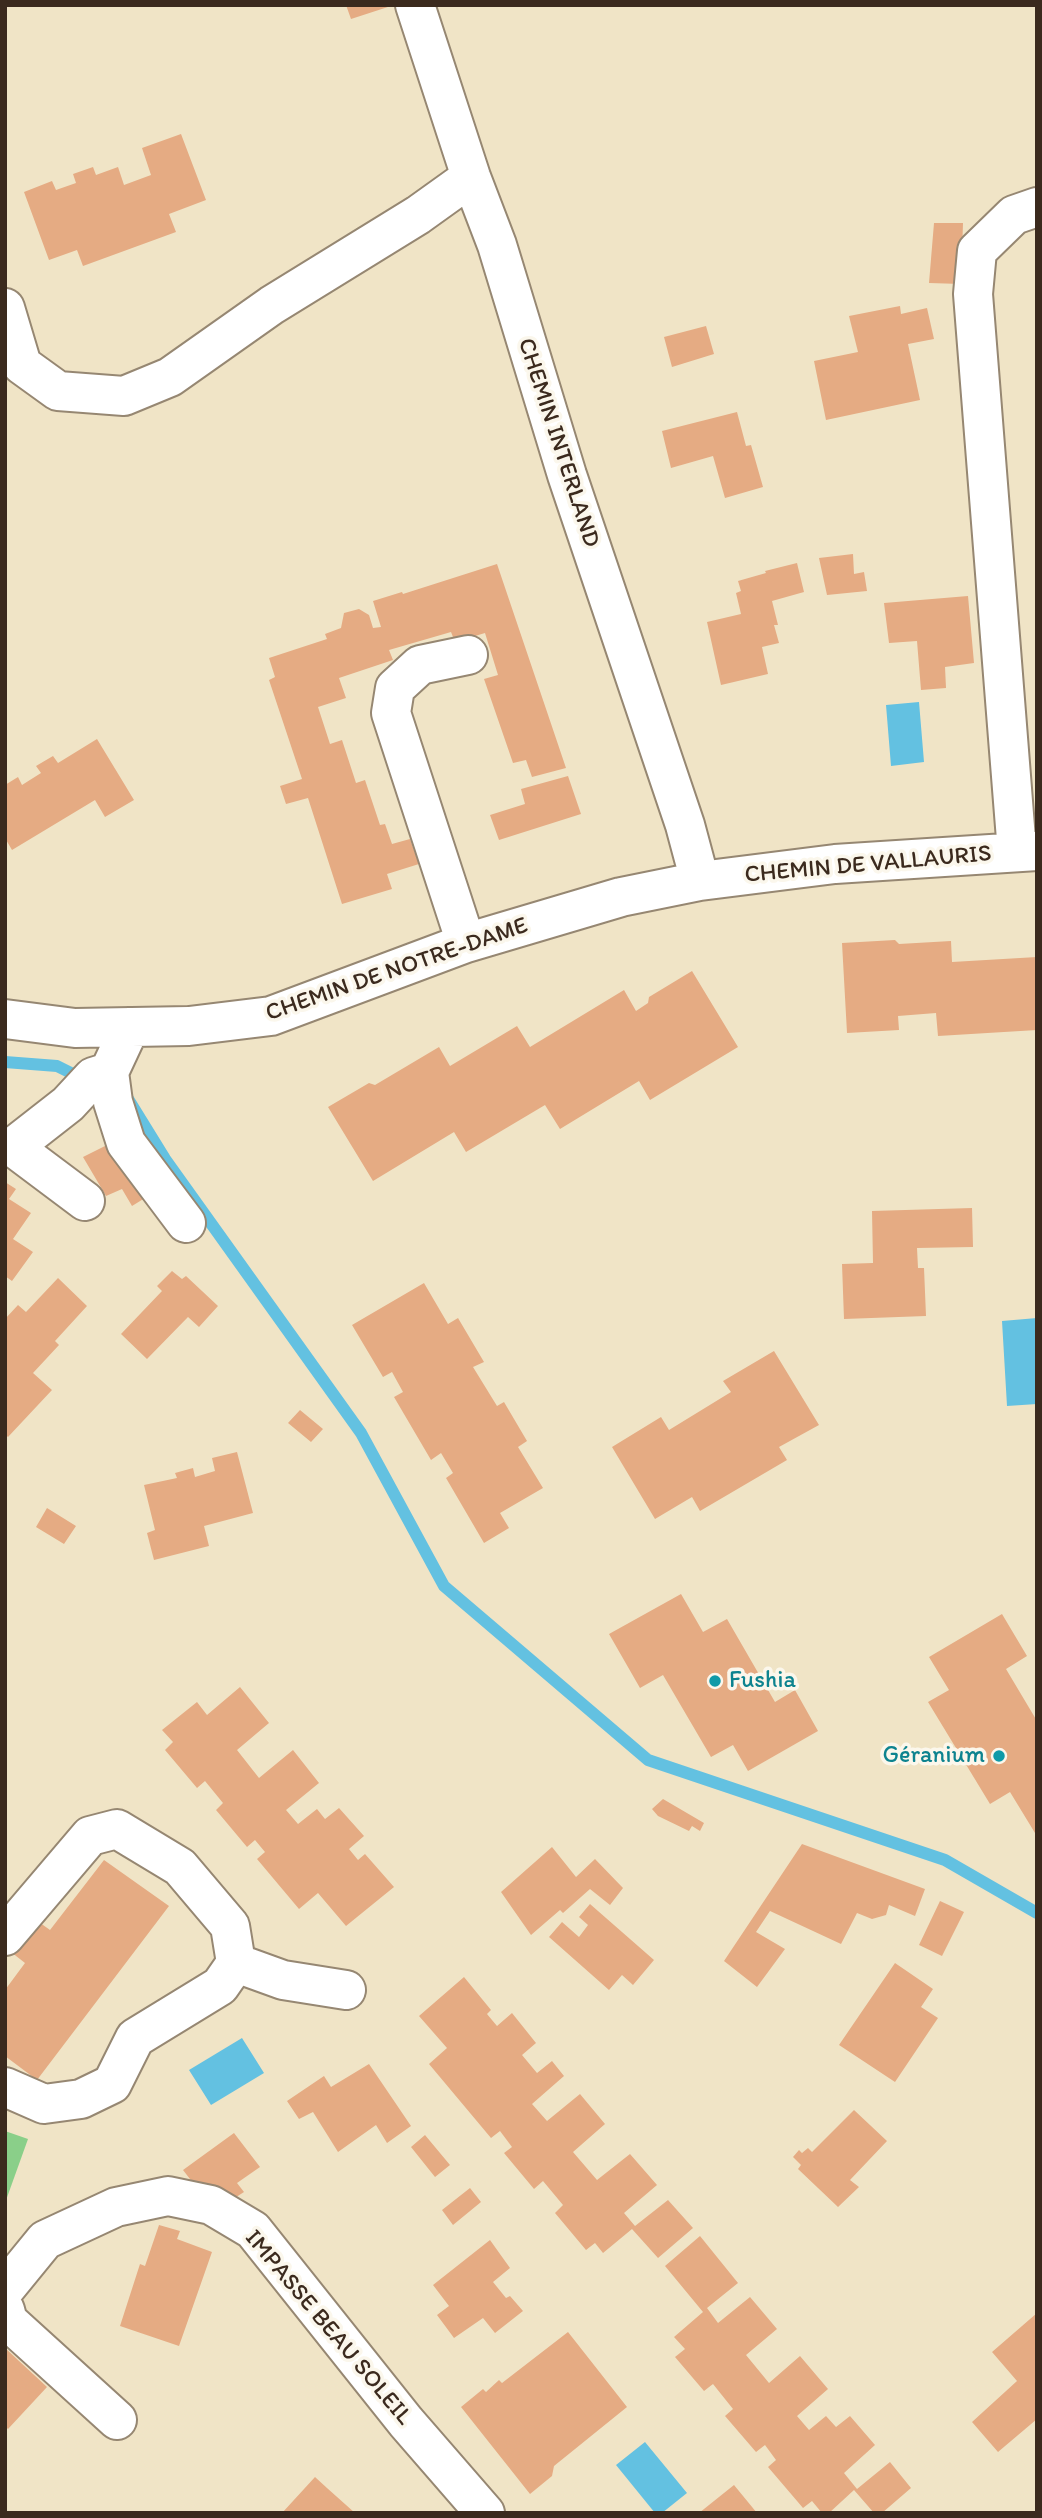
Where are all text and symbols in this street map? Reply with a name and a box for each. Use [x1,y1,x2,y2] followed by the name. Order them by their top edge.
[511,335,605,551] street label: CHEMIN INTERLAND
[743,840,993,890] street label: CHEMIN DE VALLAURIS
[262,912,532,1028] street label: CHEMIN DE NOTRE-DAME
[729,1667,796,1695] place label: Fushia
[707,1673,723,1689] marker: Fushia
[882,1742,985,1770] place label: Géranium
[991,1748,1007,1764] marker: Géranium
[238,2225,418,2431] street label: IMPASSE BEAU SOLEIL

